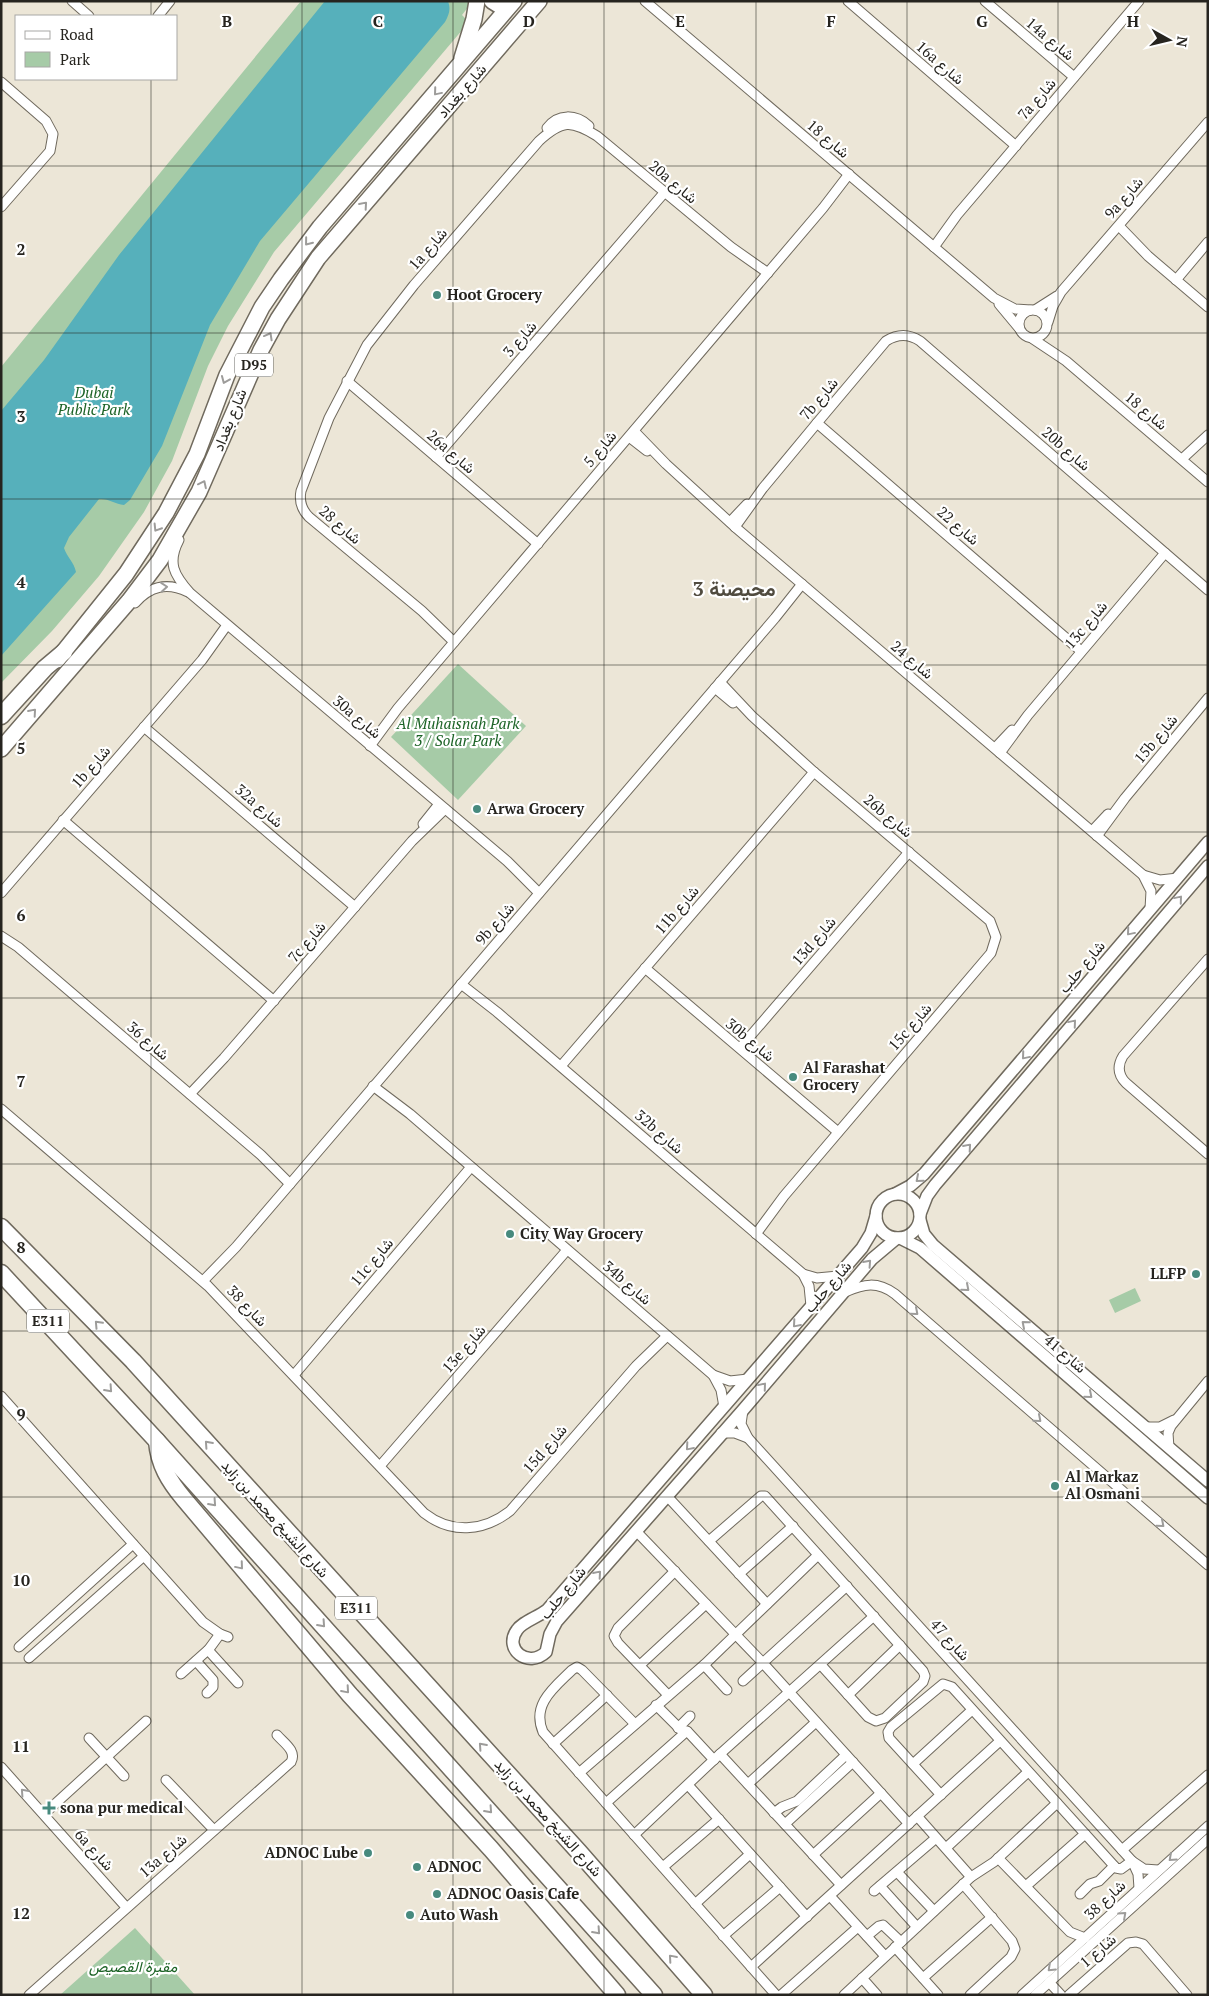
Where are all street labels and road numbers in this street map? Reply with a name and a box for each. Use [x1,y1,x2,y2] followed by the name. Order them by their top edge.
[1021,12,1079,66] street label: 14a شارع
[911,36,969,90] street label: 16a شارع
[432,59,492,123] street label: شارع بغداد
[1013,73,1061,125] street label: 7a شارع
[802,115,854,164] street label: شارع 18
[644,155,702,209] street label: 20a شارع
[1099,172,1149,224] street label: 9a شارع
[403,223,453,275] street label: 1a شارع
[498,316,542,362] street label: شارع 3
[235,354,273,376] road number: D95
[795,373,844,425] street label: 7b شارع
[208,385,253,454] street label: شارع بغداد
[1120,387,1172,436] street label: شارع 18
[1037,422,1095,476] street label: 20b شارع
[422,425,480,479] street label: 26a شارع
[578,426,622,472] street label: شارع 5
[314,500,366,550] street label: شارع 28
[932,501,984,551] street label: شارع 22
[1059,596,1113,654] street label: 13c شارع
[886,636,938,685] street label: شارع 24
[328,690,386,744] street label: 30a شارع
[1129,710,1183,768] street label: 15b شارع
[66,741,116,793] street label: 1b شارع
[230,779,288,833] street label: 32a شارع
[859,789,917,843] street label: 26b شارع
[650,881,704,939] street label: 11b شارع
[470,898,520,950] street label: 9b شارع
[787,912,841,970] street label: 13d شارع
[283,917,331,967] street label: 7c شارع
[1053,936,1111,998] street label: شارع حلب
[883,998,937,1056] street label: 15c شارع
[721,1013,779,1067] street label: 30b شارع
[122,1016,174,1066] street label: شارع 36
[630,1105,688,1159] street label: 32b شارع
[345,1233,399,1291] street label: 11c شارع
[598,1256,656,1310] street label: 34b شارع
[799,1256,857,1318] street label: شارع حلب
[222,1280,272,1332] street label: شارع 38
[27,1310,69,1332] road number: E311
[437,1320,491,1378] street label: 13e شارع
[1039,1329,1091,1379] street label: شارع 41
[518,1420,572,1478] street label: 15d شارع
[216,1455,334,1583] street label: شارع الشيخ محمد بن زايد
[535,1562,591,1624] street label: شارع حلب
[335,1596,377,1620] road number: E311
[925,1614,975,1666] street label: شارع 47
[489,1754,607,1882] street label: شارع الشيخ محمد بن زايد
[69,1824,119,1876] street label: 6a شارع
[134,1829,192,1883] street label: 13a شارع
[1079,1875,1131,1925] street label: شارع 38
[1075,1929,1121,1973] street label: شارع 1

